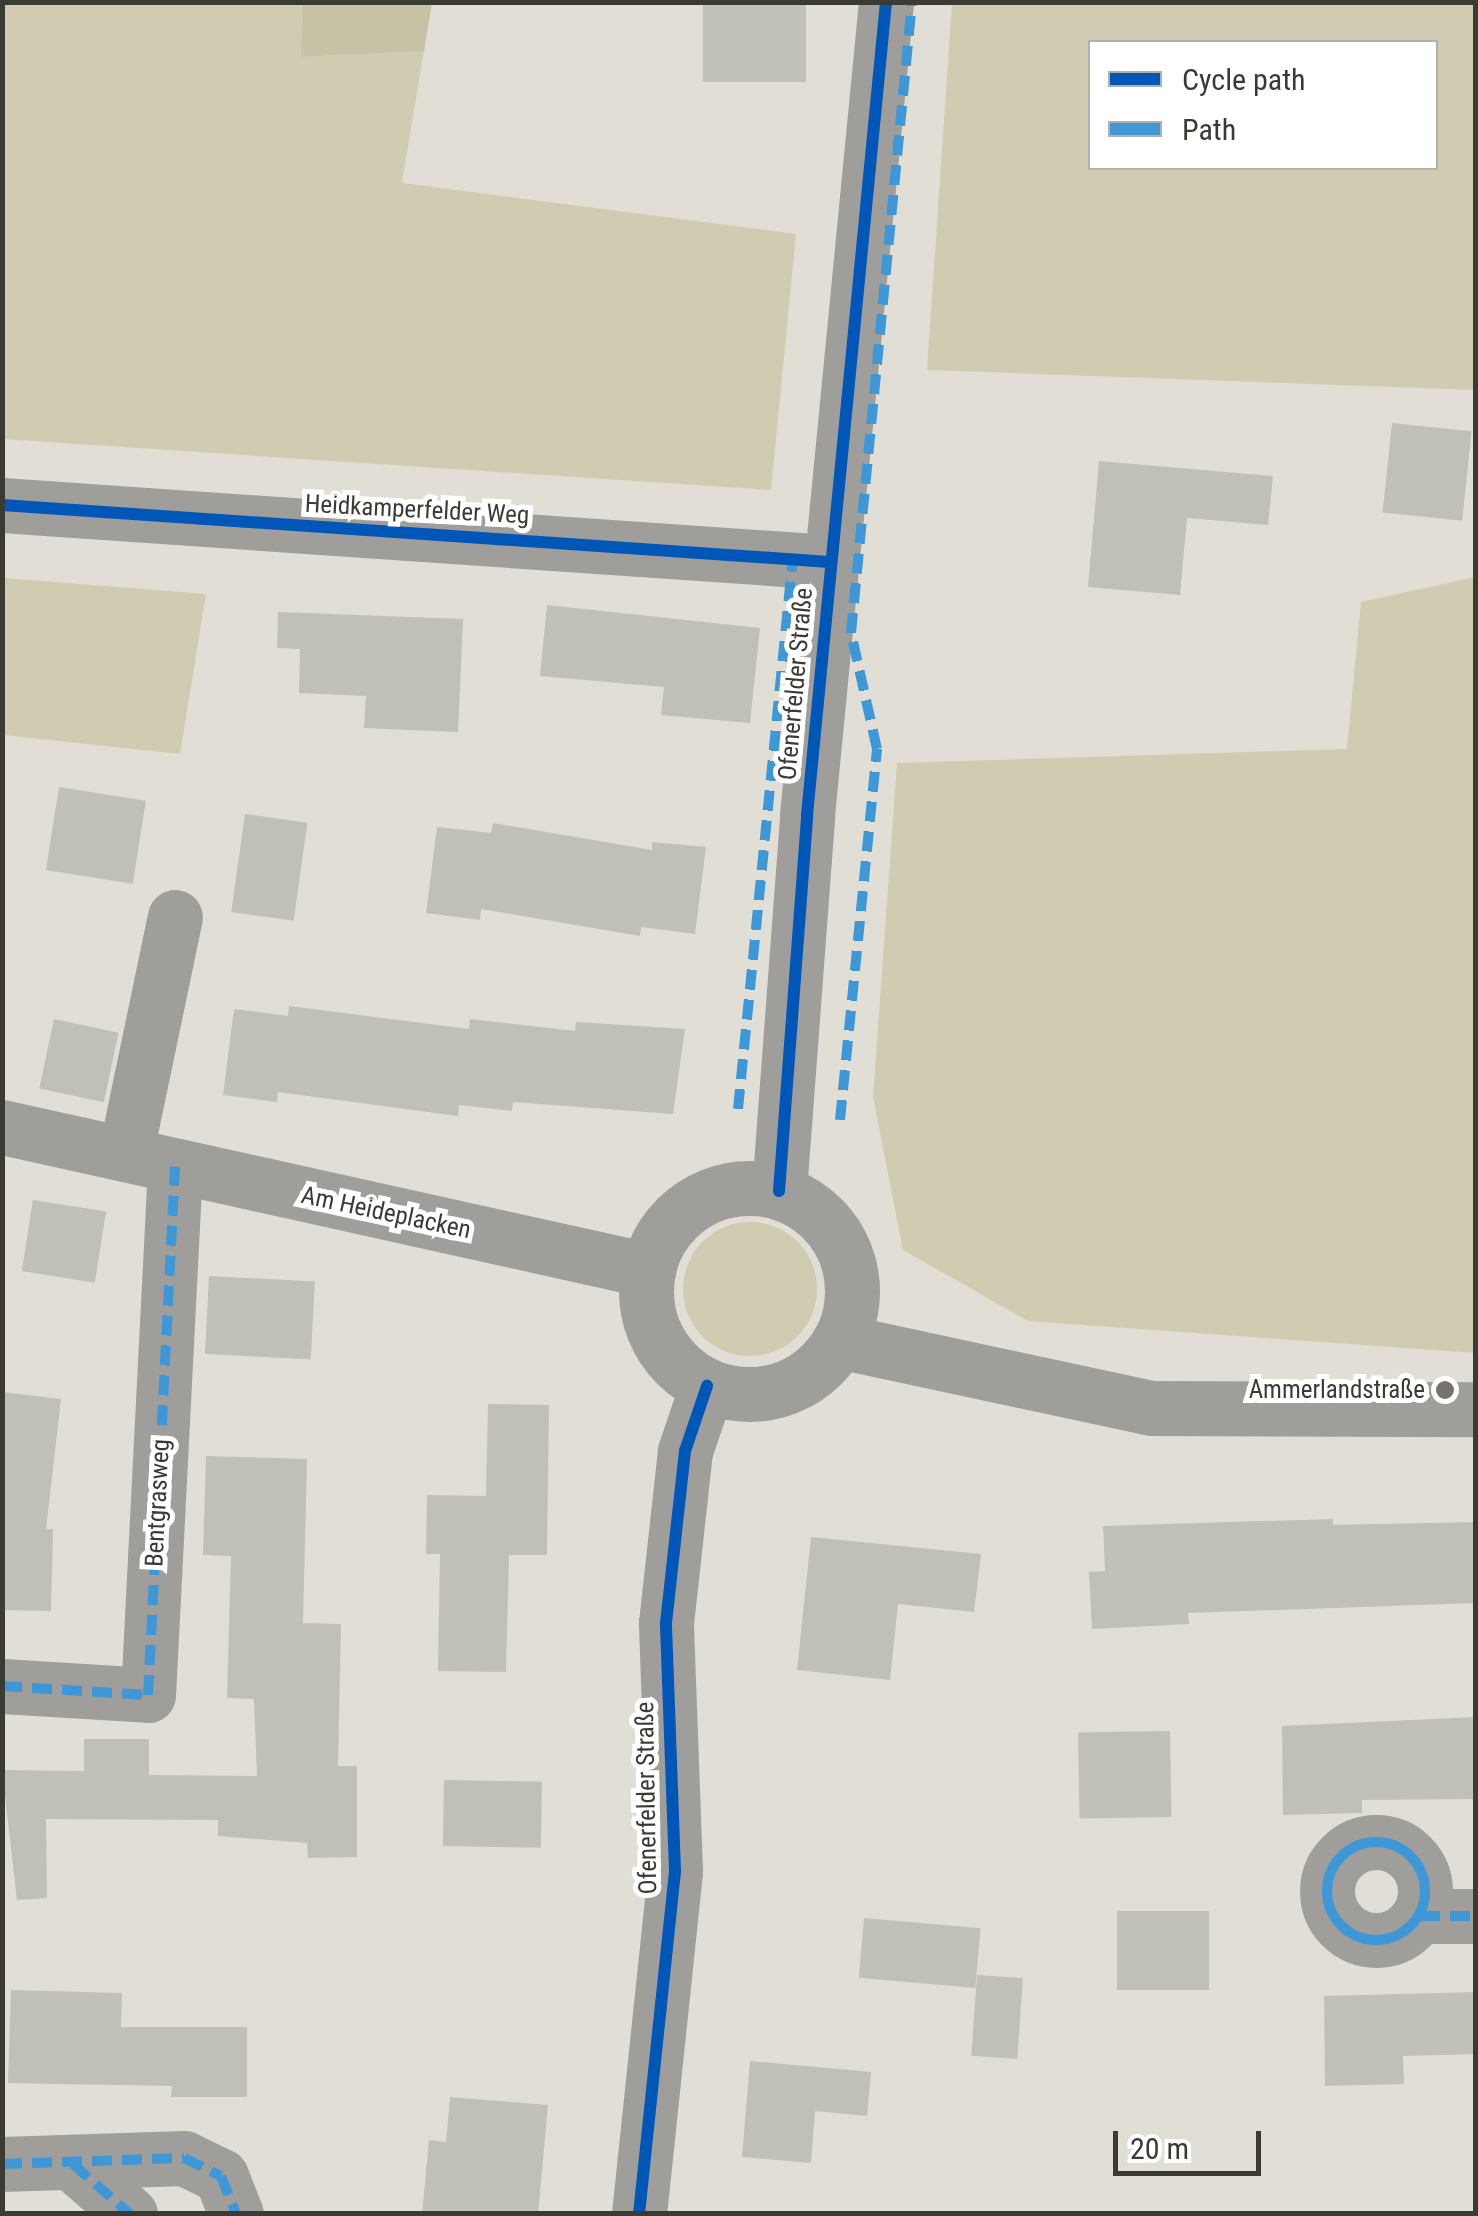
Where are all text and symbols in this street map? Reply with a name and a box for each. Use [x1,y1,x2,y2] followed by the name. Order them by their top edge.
[1088,40,1438,170] legend
[1182,62,1306,97] text: Cycle path
[1182,112,1236,147] text: Path
[304,489,530,531] street label: Heidkamperfelder Weg
[773,587,819,781] street label: Ofenerfelder Straße
[299,1180,473,1246] street label: Am Heideplacken
[1249,1375,1425,1405] place label: Ammerlandstraße
[1434,1379,1456,1401] marker: Ammerlandstraße
[140,1438,176,1568] street label: Bentgrasweg
[630,1701,664,1895] street label: Ofenerfelder Straße
[1118,2111,1266,2173] scale bar
[1130,2131,1189,2166] text: 20 m

